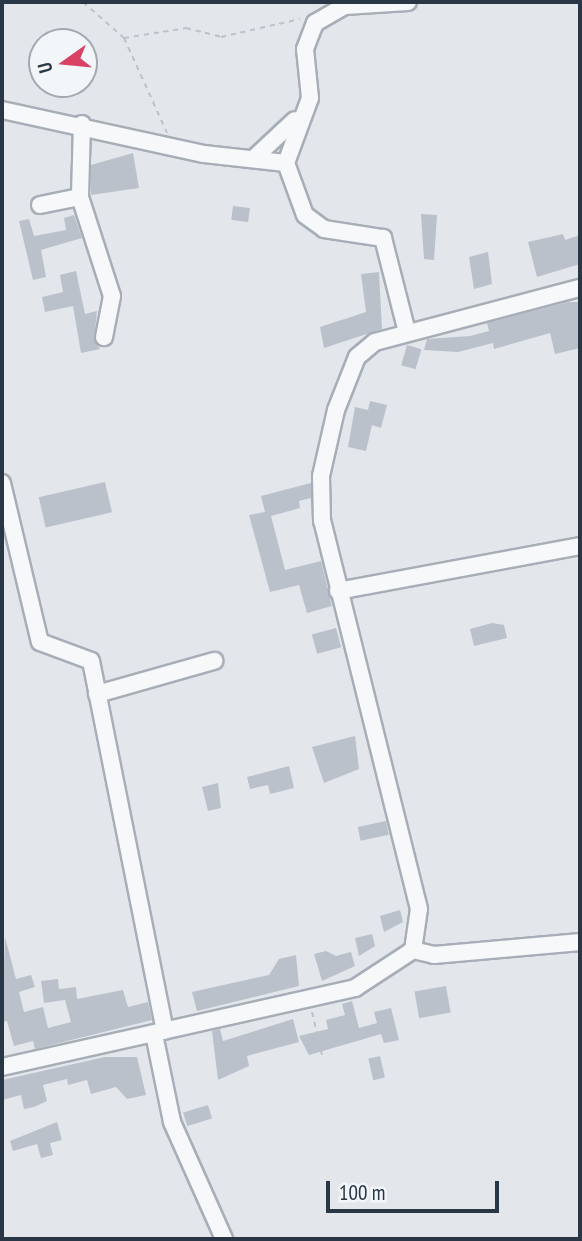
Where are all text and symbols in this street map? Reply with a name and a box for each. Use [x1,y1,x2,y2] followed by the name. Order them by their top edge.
[28,28,98,98] north arrow
[32,60,58,76] text: U
[330,1168,503,1212] scale bar
[339,1179,385,1206] text: 100 m

